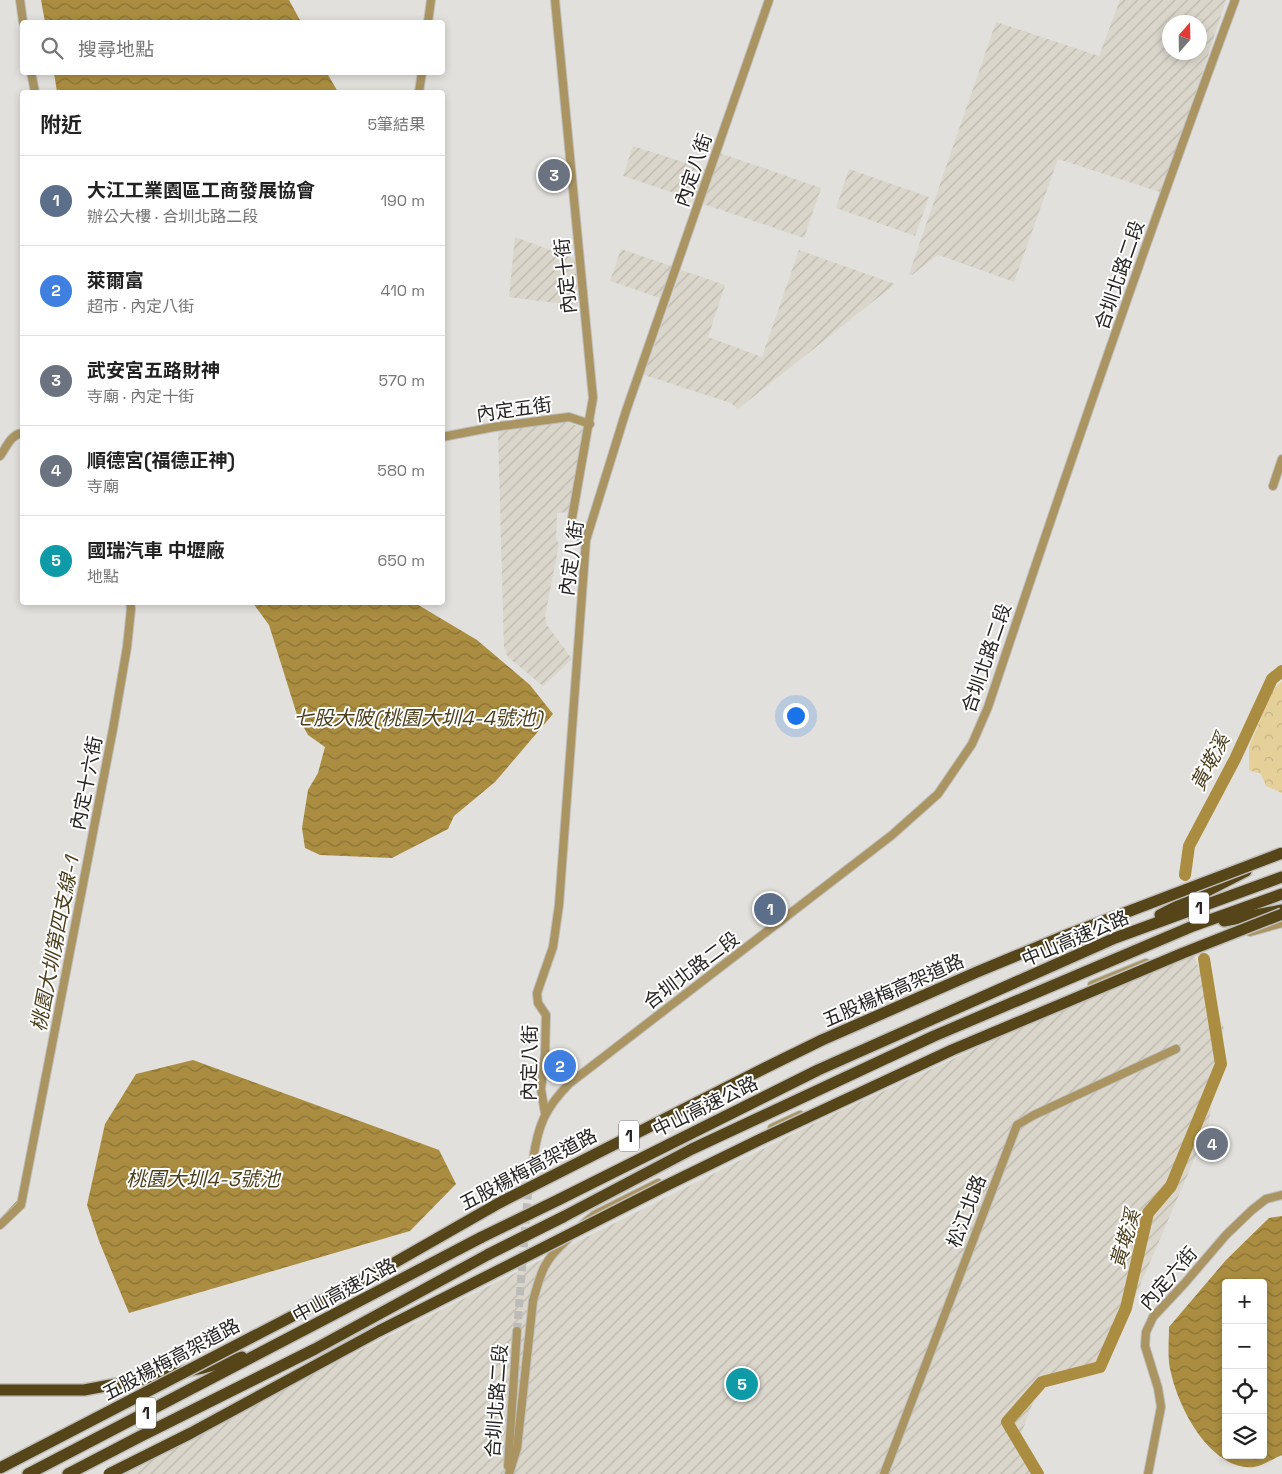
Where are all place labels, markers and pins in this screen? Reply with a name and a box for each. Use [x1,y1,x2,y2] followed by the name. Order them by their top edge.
[538,156,570,194] pin: 3
[754,890,786,928] pin: 1
[544,1047,576,1085] pin: 2
[1196,1125,1228,1163] pin: 4
[726,1365,758,1403] pin: 5

